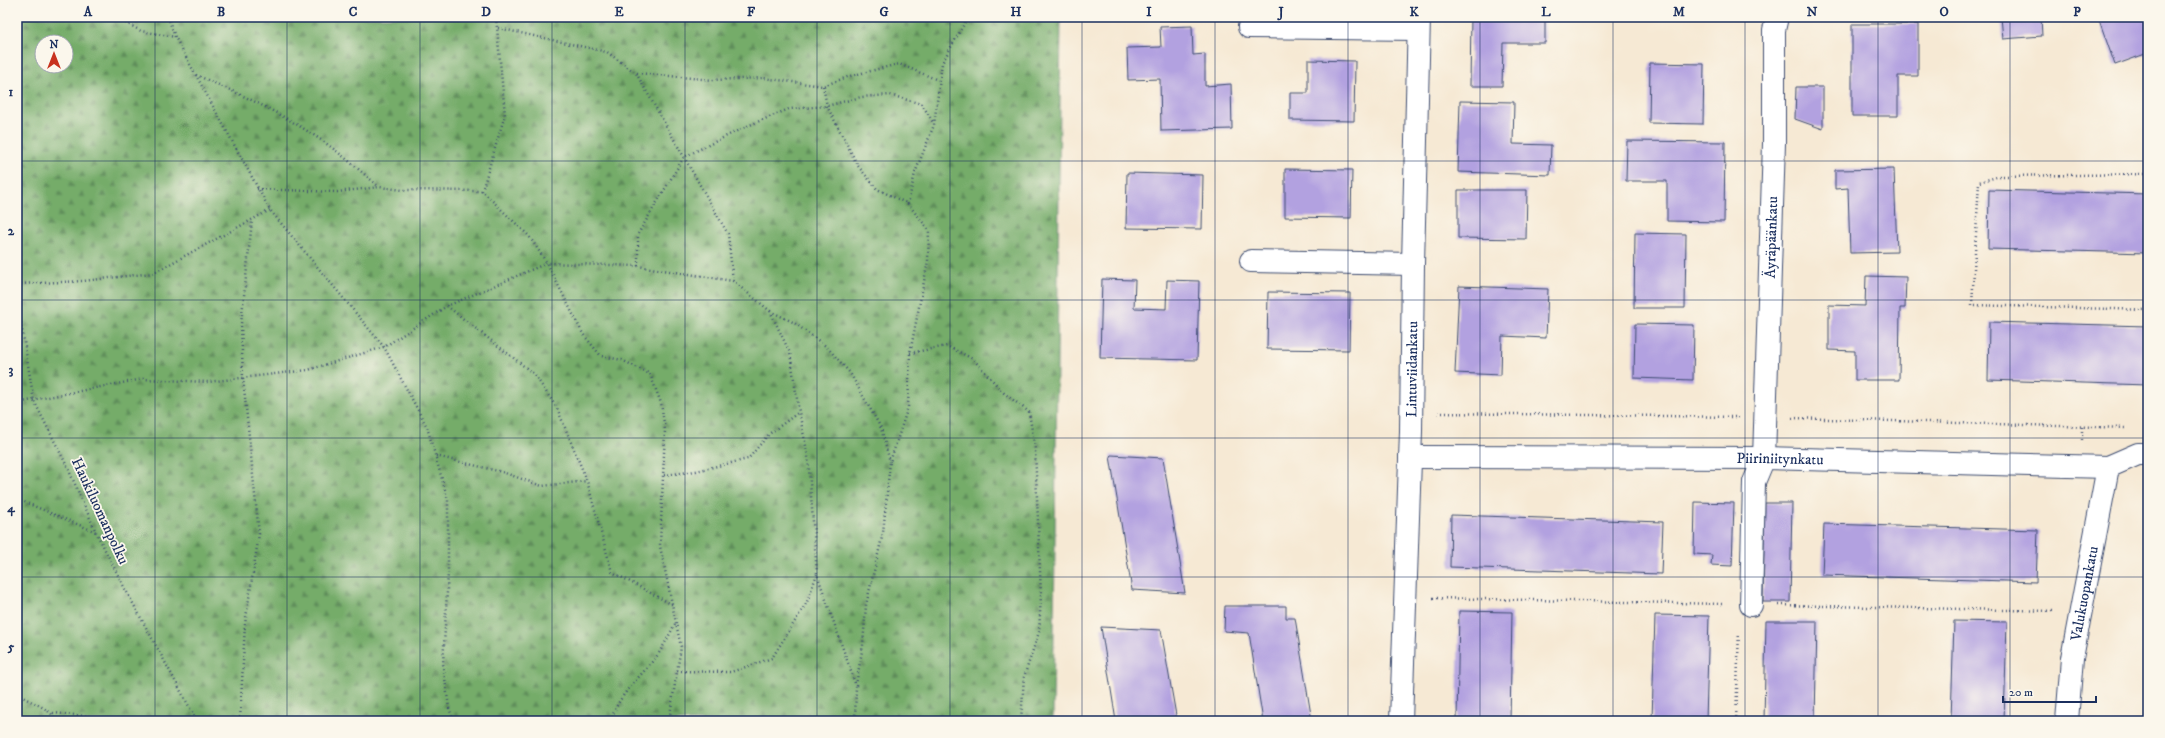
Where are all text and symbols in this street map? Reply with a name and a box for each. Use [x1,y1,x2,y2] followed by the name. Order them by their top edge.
[83,4,93,20] text: A
[217,4,225,20] text: B
[349,4,358,20] text: C
[481,4,491,20] text: D
[614,4,624,20] text: E
[747,4,756,20] text: F
[879,4,889,20] text: G
[1011,4,1022,20] text: H
[1146,4,1152,20] text: I
[1276,4,1284,21] text: J
[1409,4,1419,20] text: K
[1541,4,1551,20] text: L
[1673,4,1685,20] text: M
[1807,4,1818,20] text: N
[1939,4,1949,20] text: O
[2073,4,2081,20] text: P
[34,34,74,74] north arrow
[49,38,59,52] text: N
[9,84,14,100] text: 1
[1760,196,1782,279] street label: Äyräpäänkatu
[8,223,15,239] text: 2
[1402,321,1422,418] street label: Lintuviidankatu
[9,362,14,378] text: 3
[1736,448,1824,469] street label: Piiriniitynkatu
[67,454,133,568] street label: Haukiluomanpolku
[6,500,15,517] text: 4
[2066,544,2102,643] street label: Valukuopankatu
[7,639,15,655] text: 5
[2003,678,2096,704] scale bar
[2009,685,2033,700] text: 20 m

